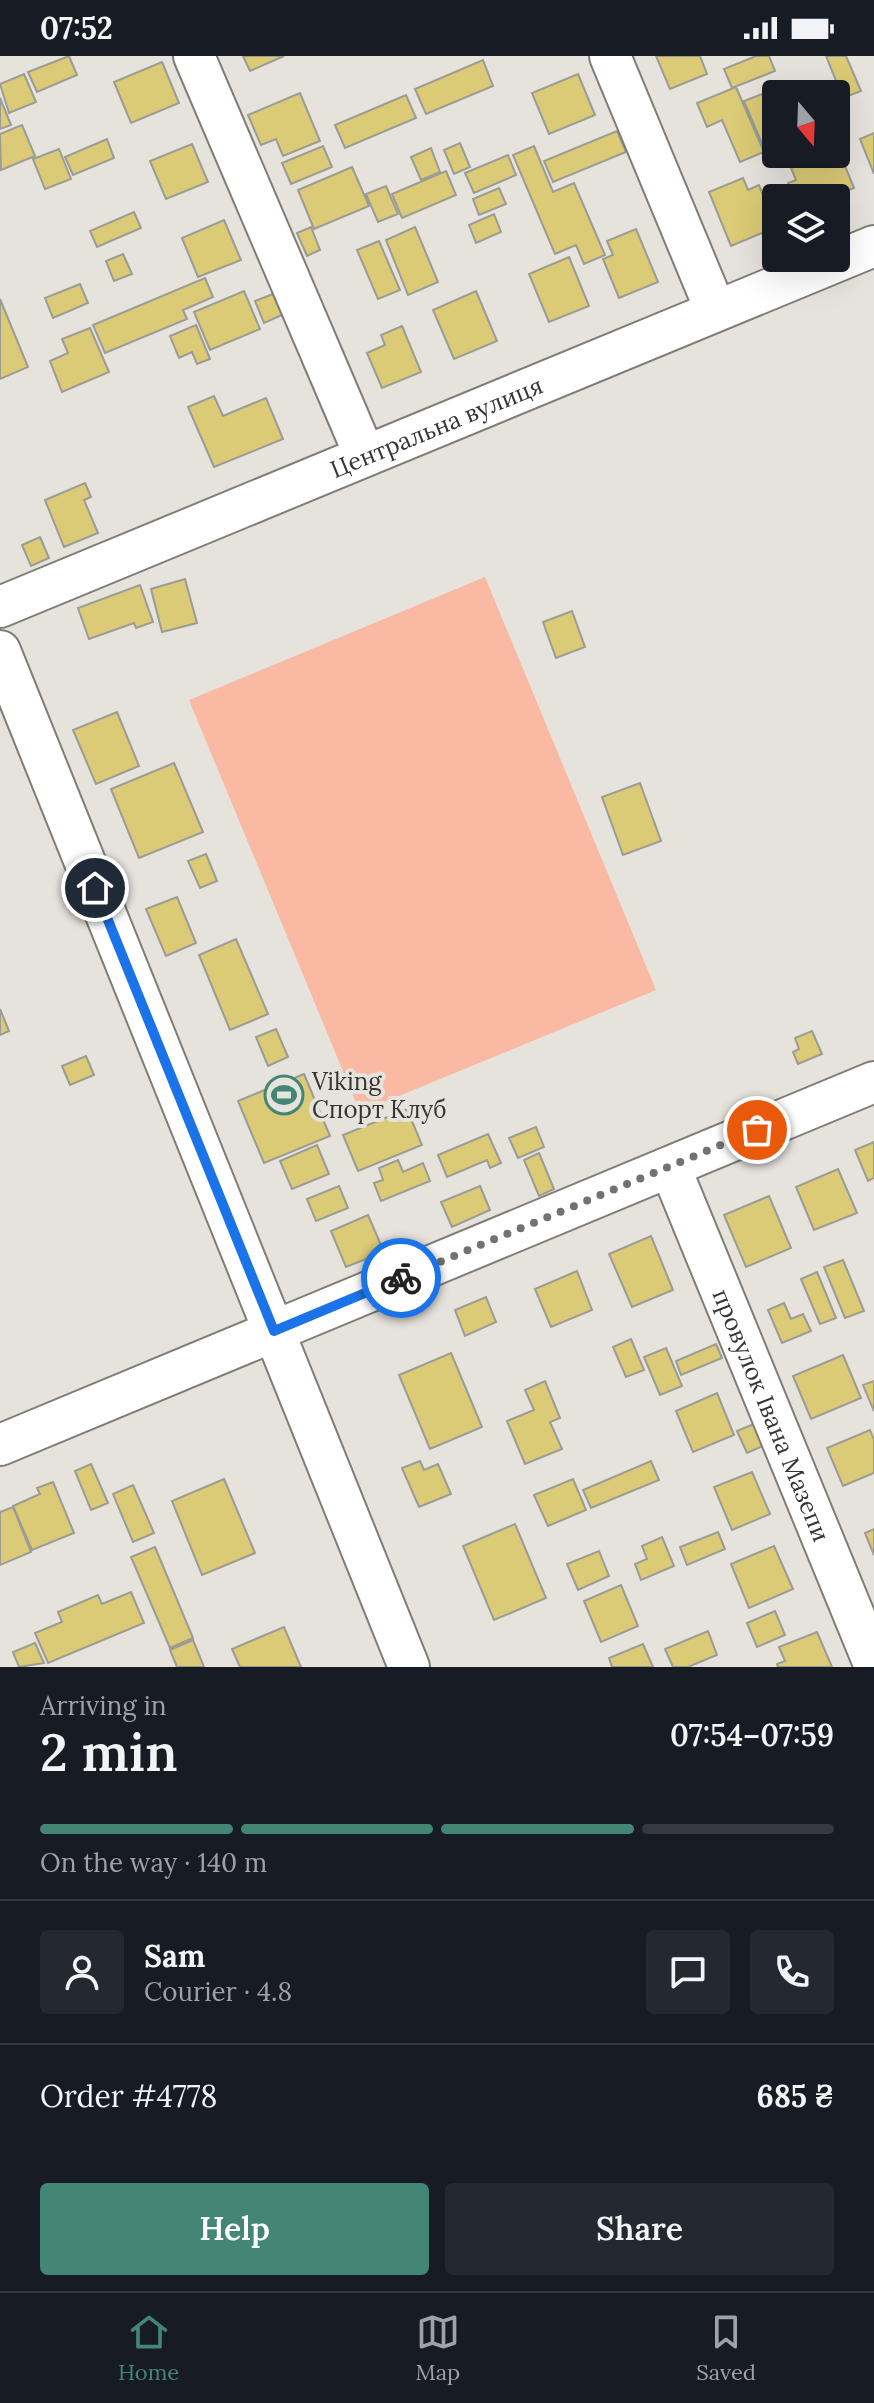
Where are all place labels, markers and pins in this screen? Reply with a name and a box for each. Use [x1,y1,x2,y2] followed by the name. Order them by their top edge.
[61,854,129,922] pin
[311,1066,446,1125] place label: Viking Спорт Клуб
[263,1074,305,1116] sports icon: Viking Спорт Клуб
[723,1096,791,1164] pin

